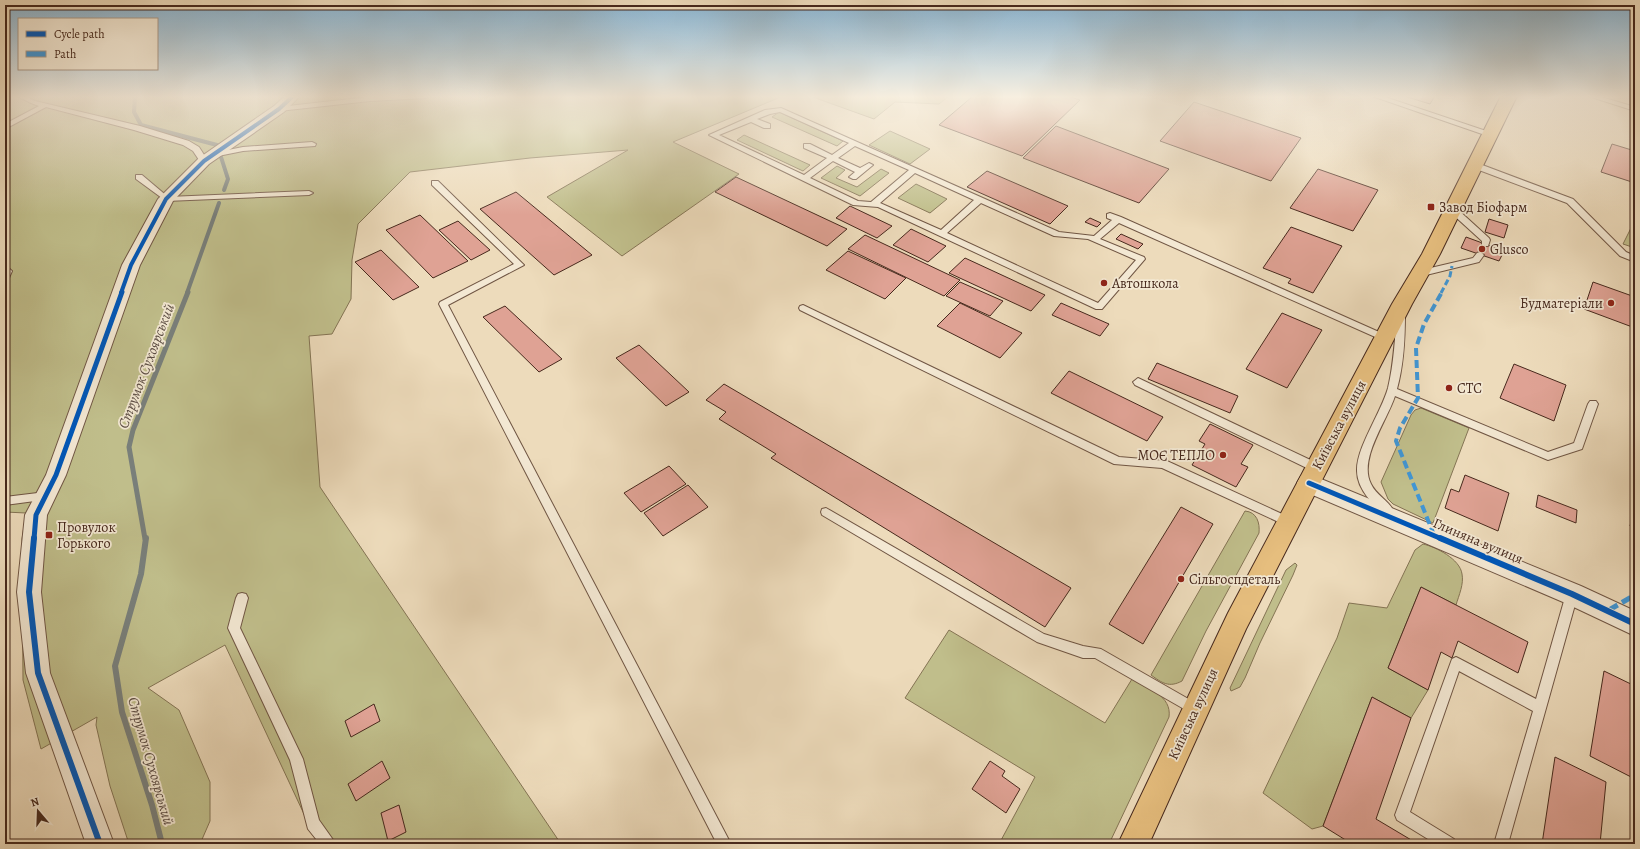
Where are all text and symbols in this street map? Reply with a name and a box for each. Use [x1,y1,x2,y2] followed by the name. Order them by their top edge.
[18,18,158,70] legend
[54,26,105,42] text: Cycle path
[54,46,77,62] text: Path
[1439,198,1527,217] place label: Завод Біофарм
[1426,202,1436,212] marker: Завод Біофарм
[1490,240,1529,259] place label: Glusco
[1477,244,1487,254] marker: Glusco
[1111,274,1179,293] place label: Автошкола
[1099,278,1109,288] marker: Автошкола
[1520,294,1603,313] place label: Будматеріали
[1606,298,1616,308] marker: Будматеріали
[113,300,179,431] water label: Струмок Сухоярський
[1307,377,1371,473] street label: Київська вулиця
[1457,379,1482,398] place label: СТС
[1444,383,1454,393] marker: СТС
[1138,446,1215,465] place label: МОЄ ТЕПЛО
[1218,450,1228,460] marker: МОЄ ТЕПЛО
[1430,513,1526,569] street label: Глиняна вулиця
[57,518,116,553] place label: Провулок Горького
[44,530,54,540] marker: Провулок Горького
[1189,570,1280,589] place label: Сільгоспдеталь
[1176,574,1186,584] marker: Сільгоспдеталь
[1164,665,1223,763] street label: Київська вулиця
[123,695,179,828] water label: Струмок Сухоярський
[18,791,58,831] north arrow
[29,794,41,810] text: N

